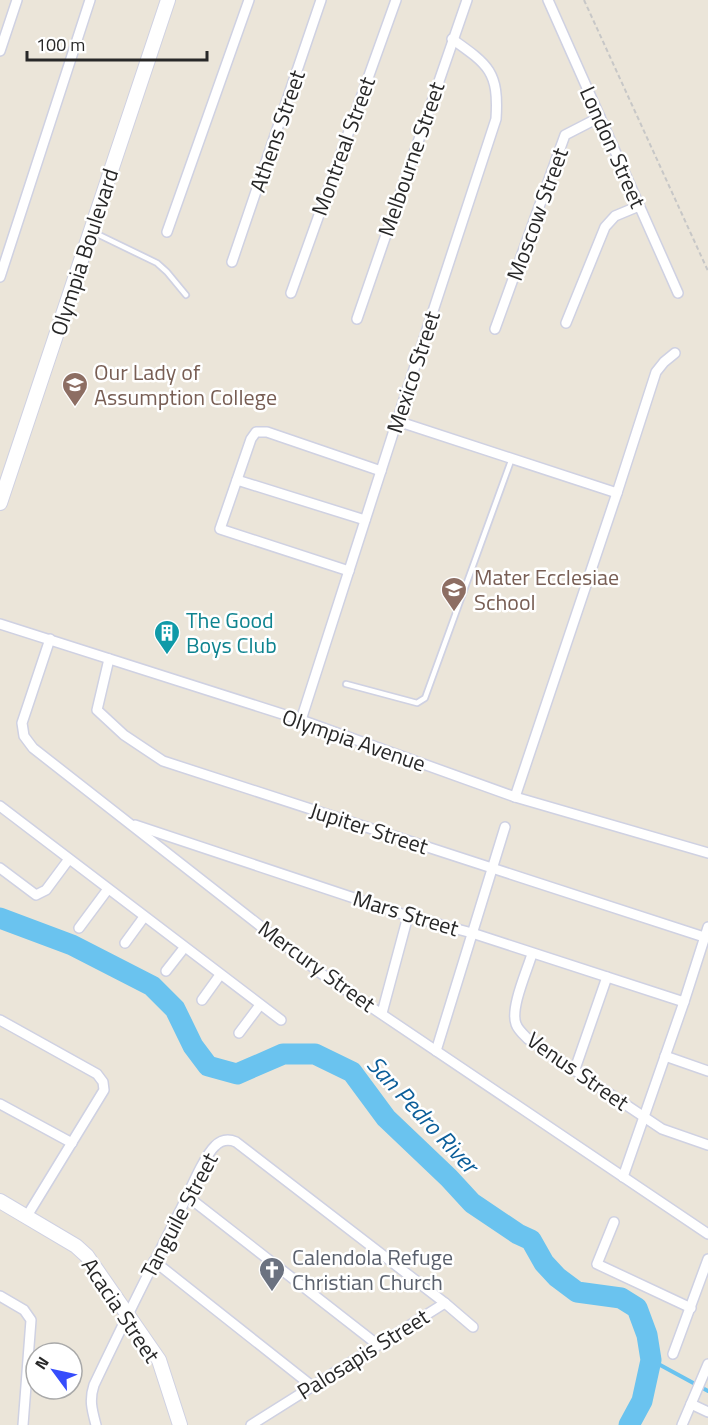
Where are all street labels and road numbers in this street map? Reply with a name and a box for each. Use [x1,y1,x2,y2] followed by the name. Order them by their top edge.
[240,65,314,197] street label: Athens Street
[302,72,384,220] street label: Montreal Street
[369,77,453,241] street label: Melbourne Street
[571,80,655,214] street label: London Street
[497,142,577,285] street label: Moscow Street
[41,164,127,340] street label: Olympia Boulevard
[377,306,449,438] street label: Mexico Street
[278,700,430,780] street label: Olympia Avenue
[306,793,433,863] street label: Jupiter Street
[349,881,463,945] street label: Mars Street
[251,912,383,1020] street label: Mercury Street
[520,1023,637,1119] street label: Venus Street
[132,1146,227,1284] street label: Tanguile Street
[73,1251,169,1370] street label: Acacia Street
[290,1300,436,1408] street label: Palosapis Street

